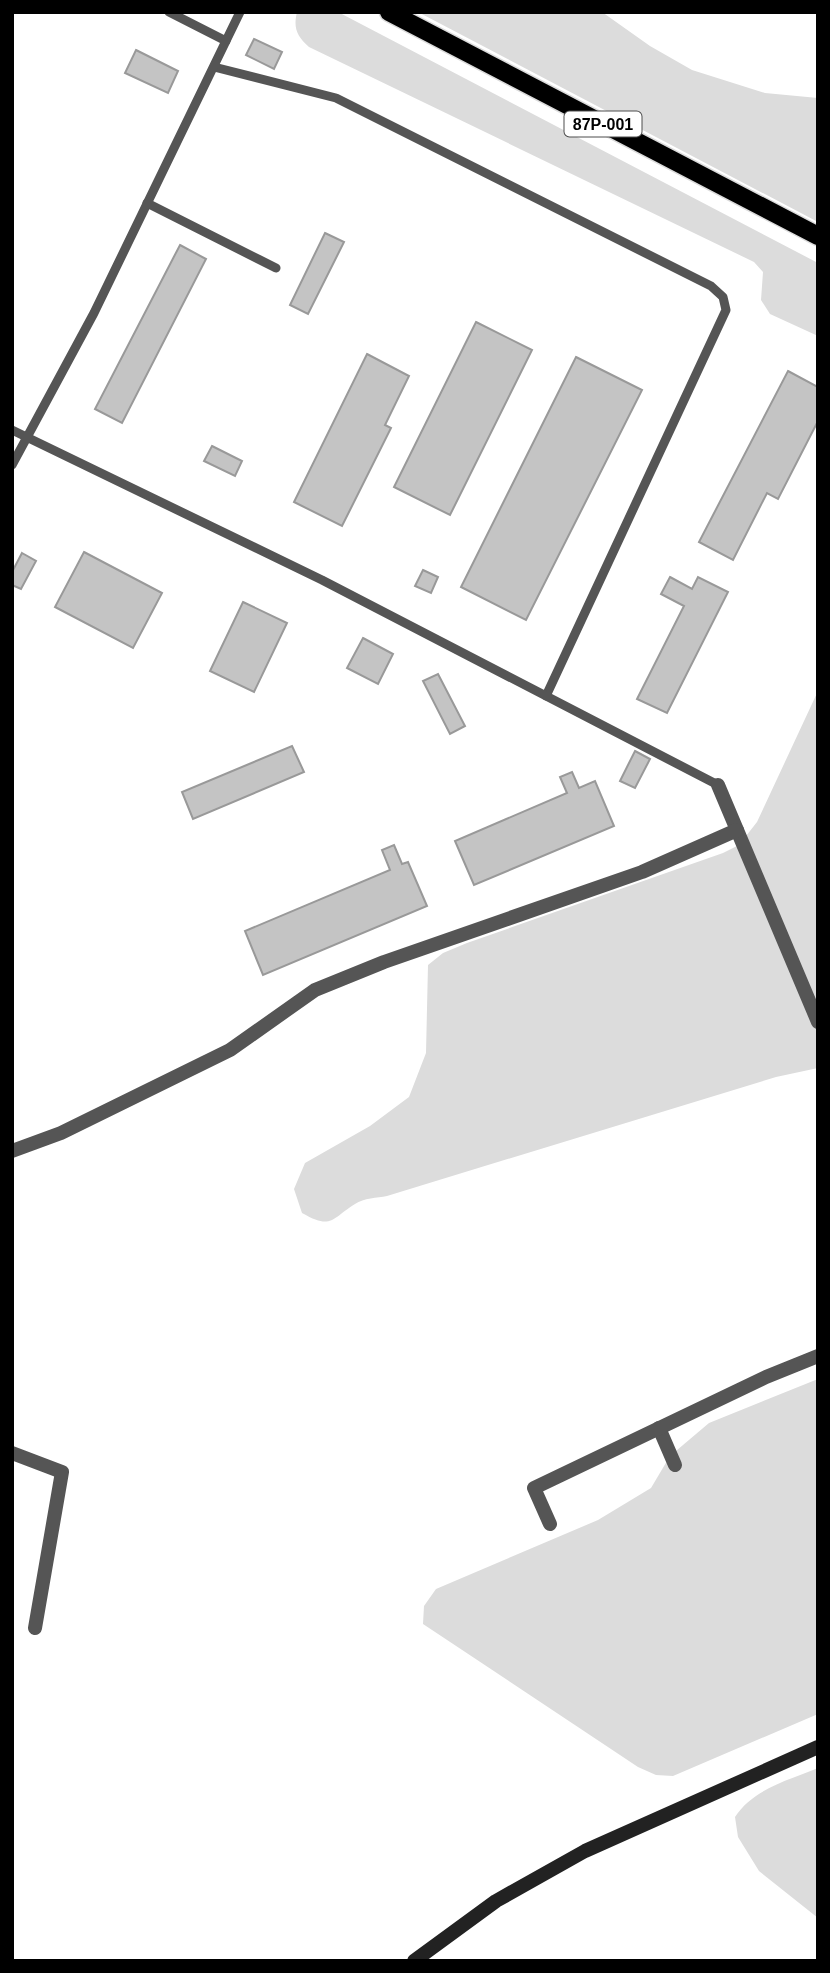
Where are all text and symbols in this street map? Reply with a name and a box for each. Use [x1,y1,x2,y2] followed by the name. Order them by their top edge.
[564,112,642,136] road number: 87Р-001

